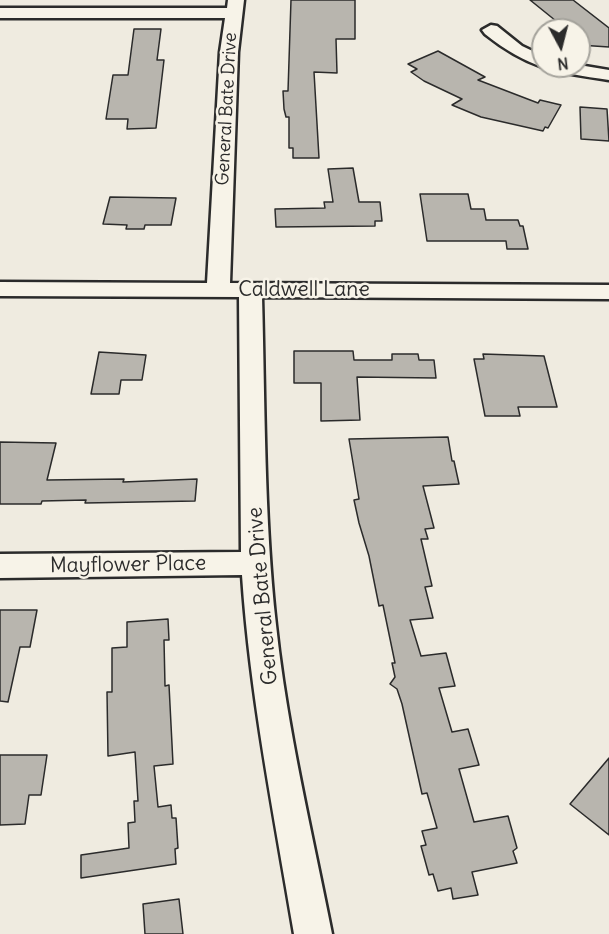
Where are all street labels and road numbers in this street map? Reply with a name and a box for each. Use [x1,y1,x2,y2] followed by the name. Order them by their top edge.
[212,32,242,186] street label: General Bate Drive
[238,277,370,303] street label: Caldwell Lane
[243,506,283,686] street label: General Bate Drive
[50,551,206,579] street label: Mayflower Place

